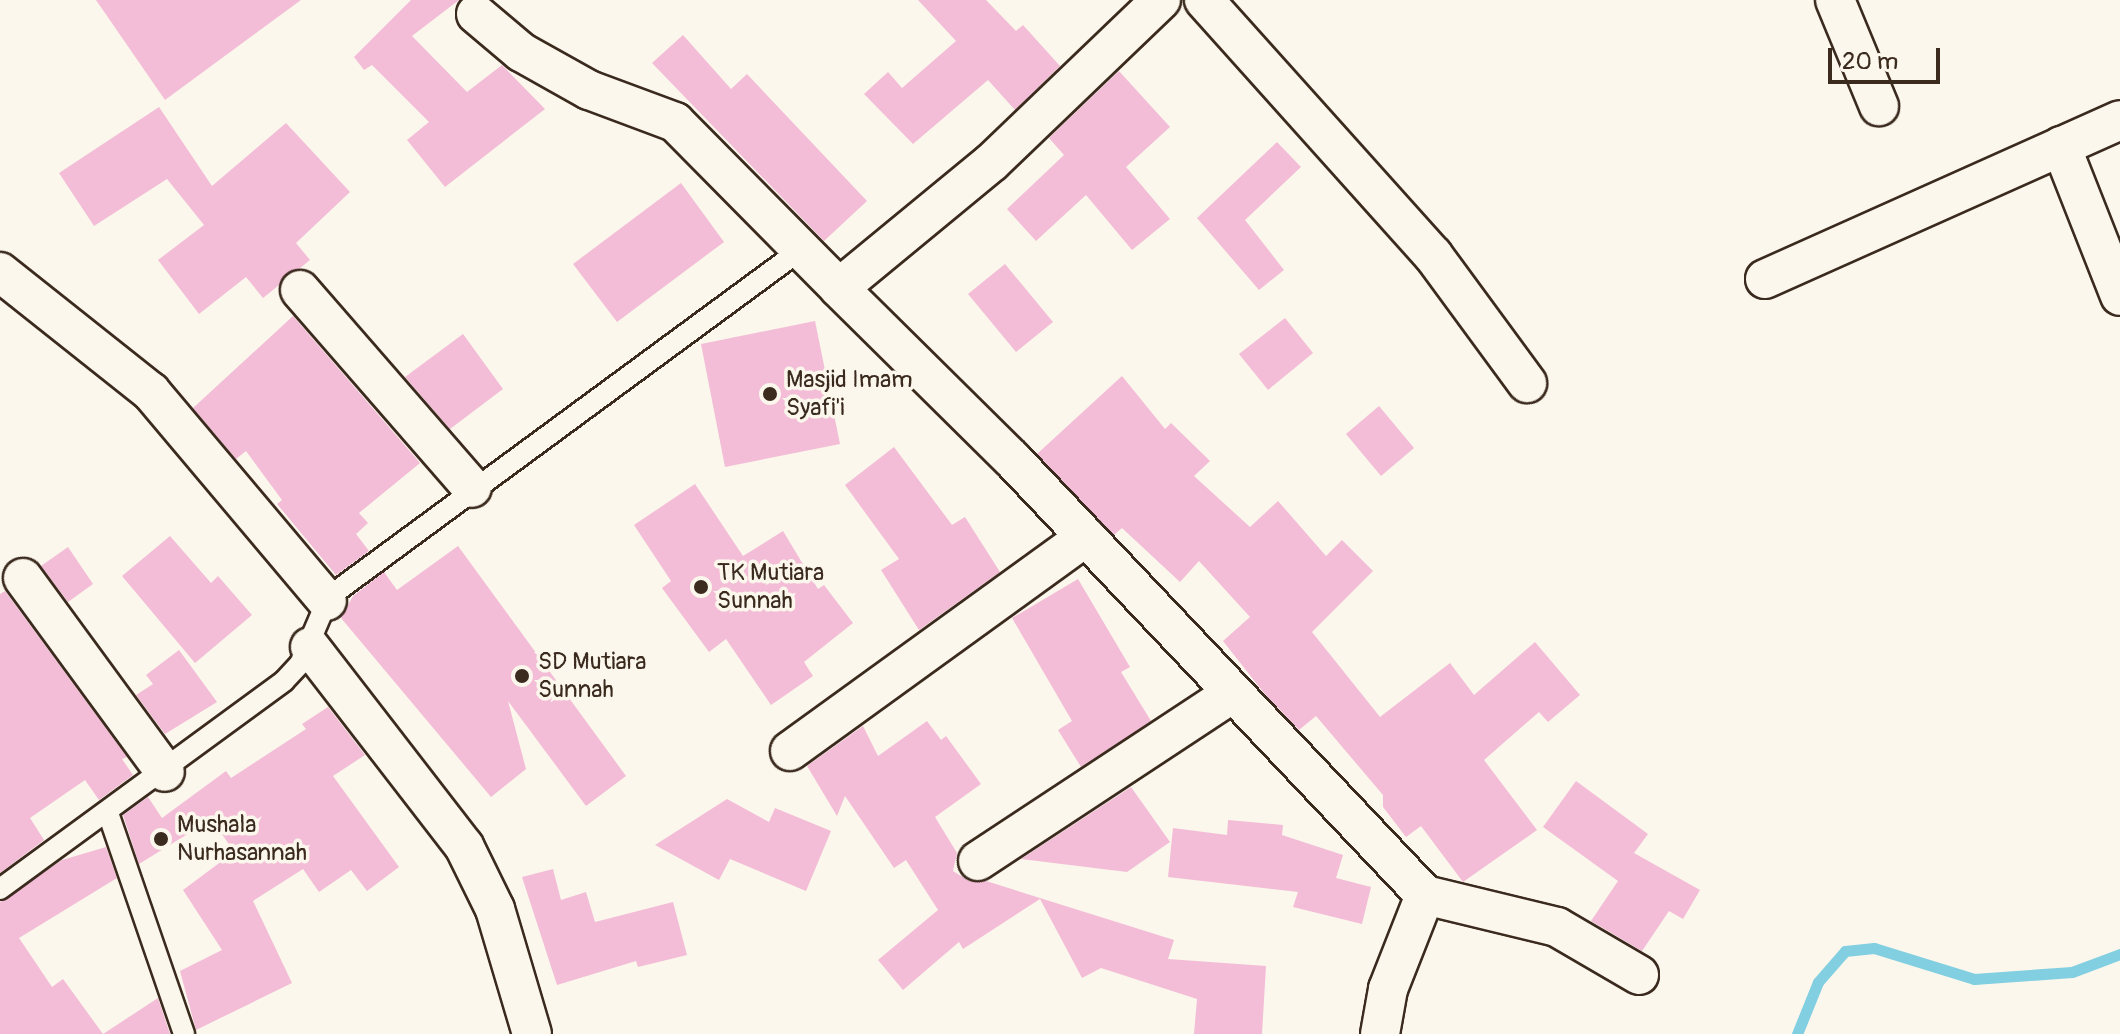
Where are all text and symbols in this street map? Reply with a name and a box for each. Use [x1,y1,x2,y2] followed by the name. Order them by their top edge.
[1832,32,1944,82] scale bar
[1842,47,1898,76] text: 20 m
[786,366,912,422] place label: Masjid Imam Syafi'i
[761,385,779,403] marker: Masjid Imam Syafi'i
[717,559,824,615] place label: TK Mutiara Sunnah
[692,578,710,596] marker: TK Mutiara Sunnah
[538,648,646,704] place label: SD Mutiara Sunnah
[513,667,531,685] marker: SD Mutiara Sunnah
[177,811,307,867] place label: Mushala Nurhasannah
[152,830,170,848] marker: Mushala Nurhasannah

